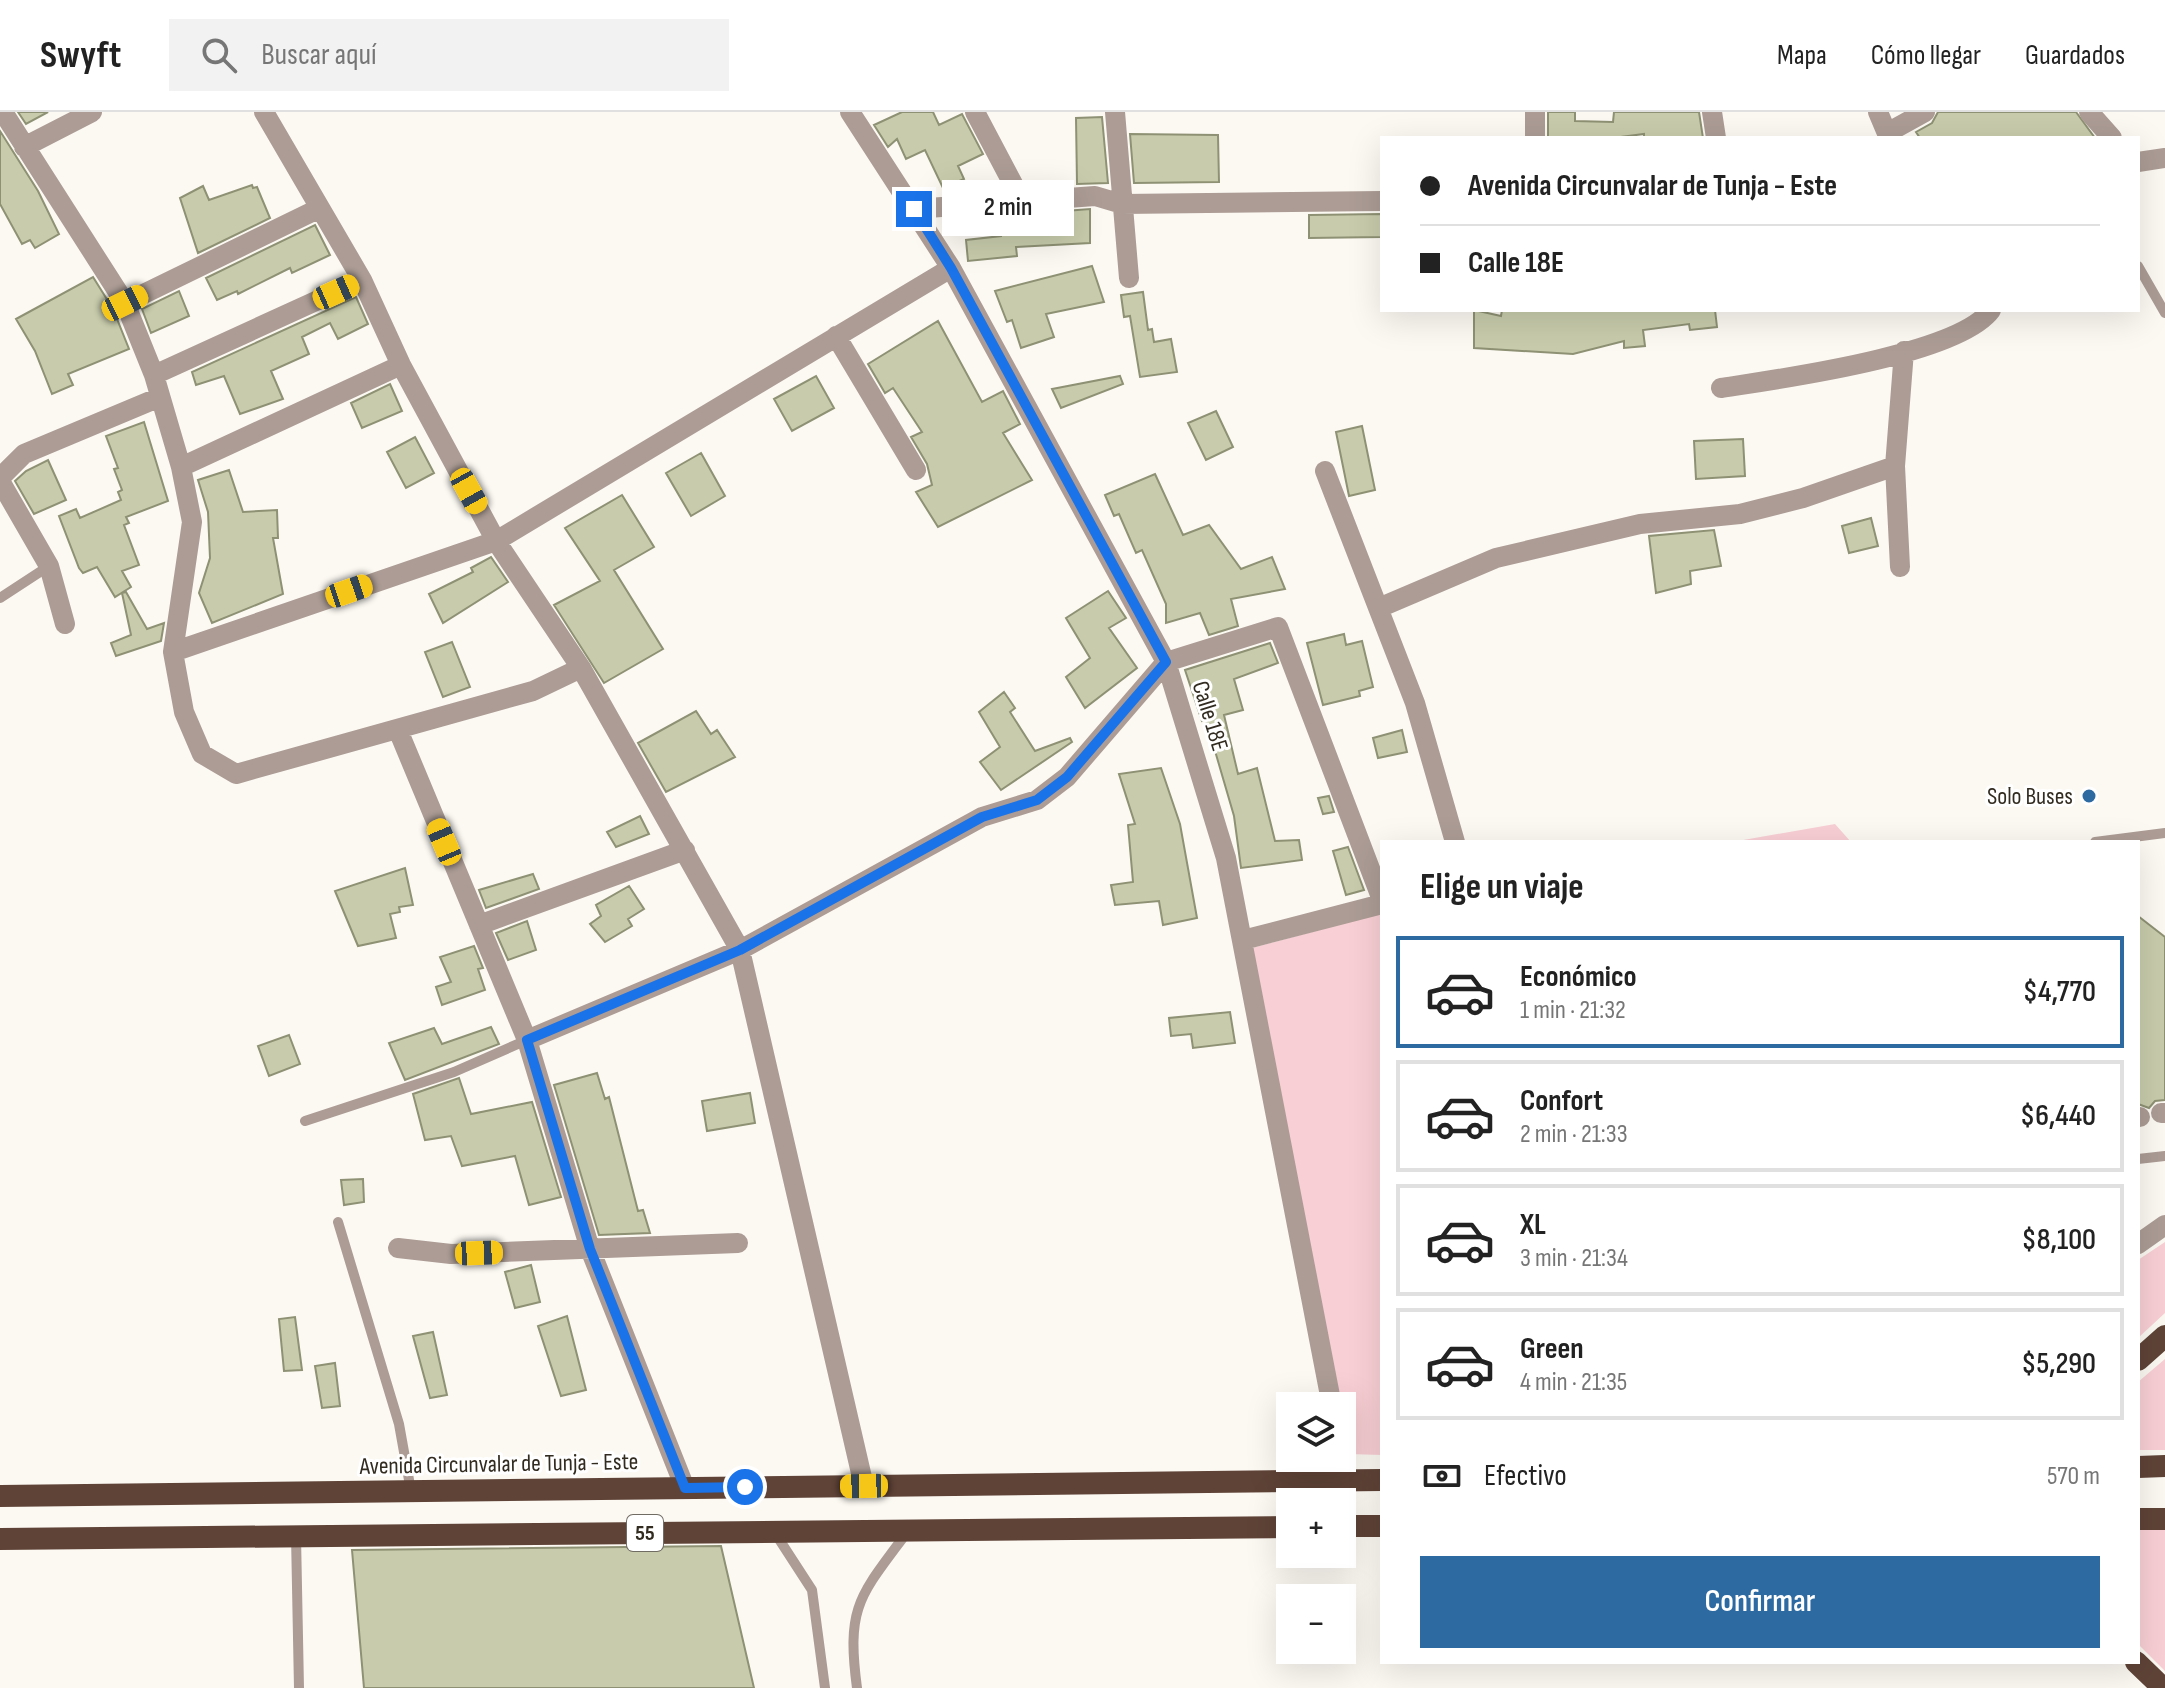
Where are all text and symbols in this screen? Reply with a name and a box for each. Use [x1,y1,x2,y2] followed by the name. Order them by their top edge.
[169,19,729,91] search box
[40,33,121,78] text: Swyft
[197,33,241,77] icon: search
[261,37,377,73] text: Buscar aquí
[1777,39,1827,72] text: Mapa
[1871,39,1981,72] text: Cómo llegar
[2025,39,2125,72] text: Guardados
[1468,168,1837,204] text: Avenida Circunvalar de Tunja - Este
[942,181,1074,237] callout: 2 min
[896,191,932,227] route end
[984,192,1032,223] text: 2 min
[1468,245,1564,281] text: Calle 18E
[309,271,363,313] car
[98,282,152,324] car
[447,464,491,518] car
[322,572,376,610] car
[1186,677,1234,755] street label: Calle 18E
[1987,782,2073,811] place label: Solo Buses
[2080,787,2098,805] marker: Solo Buses
[424,815,464,869] car
[1420,866,1584,909] text: Elige un viaje
[1424,956,1496,1028] icon: car
[1520,959,1637,995] text: Económico
[2023,974,2096,1010] text: $4,770
[1520,995,1626,1026] text: 1 min · 21:32
[1424,1080,1496,1152] icon: car
[1520,1083,1603,1119] text: Confort
[2020,1098,2096,1134] text: $6,440
[1520,1119,1628,1150] text: 2 min · 21:33
[1424,1204,1496,1276] icon: car
[1520,1207,1546,1243] text: XL
[2022,1222,2096,1258] text: $8,100
[455,1240,503,1266] car
[1520,1243,1628,1274] text: 3 min · 21:34
[1424,1328,1496,1400] icon: car
[1520,1331,1584,1367] text: Green
[2021,1346,2096,1382] text: $5,290
[1520,1367,1627,1398] text: 4 min · 21:35
[1276,1392,1356,1664] map controls
[1276,1392,1356,1472] button: layers
[358,1447,639,1481] street label: Avenida Circunvalar de Tunja - Este
[1420,1454,1464,1498] icon: cash
[1484,1458,1567,1494] text: Efectivo
[2047,1461,2100,1492] text: 570 m
[727,1469,763,1505] route start
[840,1474,888,1498] car
[1276,1488,1356,1568] button: +
[627,1515,663,1551] road number: 55
[1420,1556,2100,1648] button: Confirmar
[1276,1584,1356,1664] button: −

